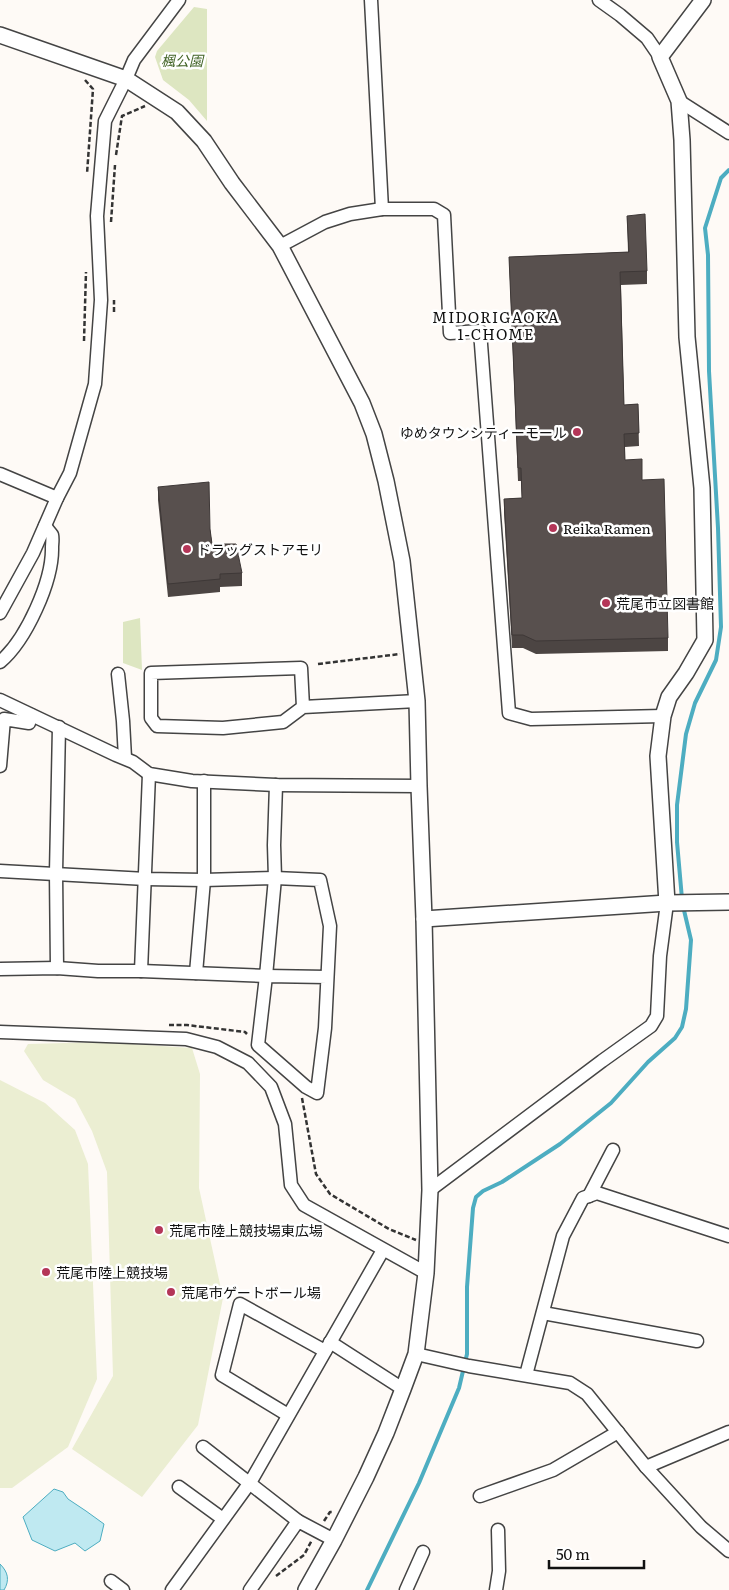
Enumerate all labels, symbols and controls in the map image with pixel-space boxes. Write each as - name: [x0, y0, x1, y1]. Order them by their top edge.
- park label: 楓公園: [161, 50, 205, 70]
- district label: MIDORIGAOKA 1-CHOME: [432, 305, 560, 345]
- place label: ゆめタウンシティーモール: [400, 422, 567, 442]
- marker: ゆめタウンシティーモール: [571, 426, 583, 438]
- place label: Reika Ramen: [563, 518, 651, 538]
- marker: Reika Ramen: [547, 522, 559, 534]
- place label: ドラッグストアモリ: [197, 539, 323, 559]
- marker: ドラッグストアモリ: [181, 543, 193, 555]
- place label: 荒尾市立図書館: [616, 593, 714, 613]
- marker: 荒尾市立図書館: [600, 597, 612, 609]
- place label: 荒尾市陸上競技場東広場: [169, 1220, 323, 1240]
- marker: 荒尾市陸上競技場東広場: [153, 1224, 165, 1236]
- place label: 荒尾市陸上競技場: [56, 1262, 168, 1282]
- marker: 荒尾市陸上競技場: [40, 1266, 52, 1278]
- place label: 荒尾市ゲートボール場: [181, 1282, 321, 1302]
- marker: 荒尾市ゲートボール場: [165, 1286, 177, 1298]
- scale bar: [549, 1538, 644, 1570]
- text: 50 m: [556, 1542, 590, 1565]

